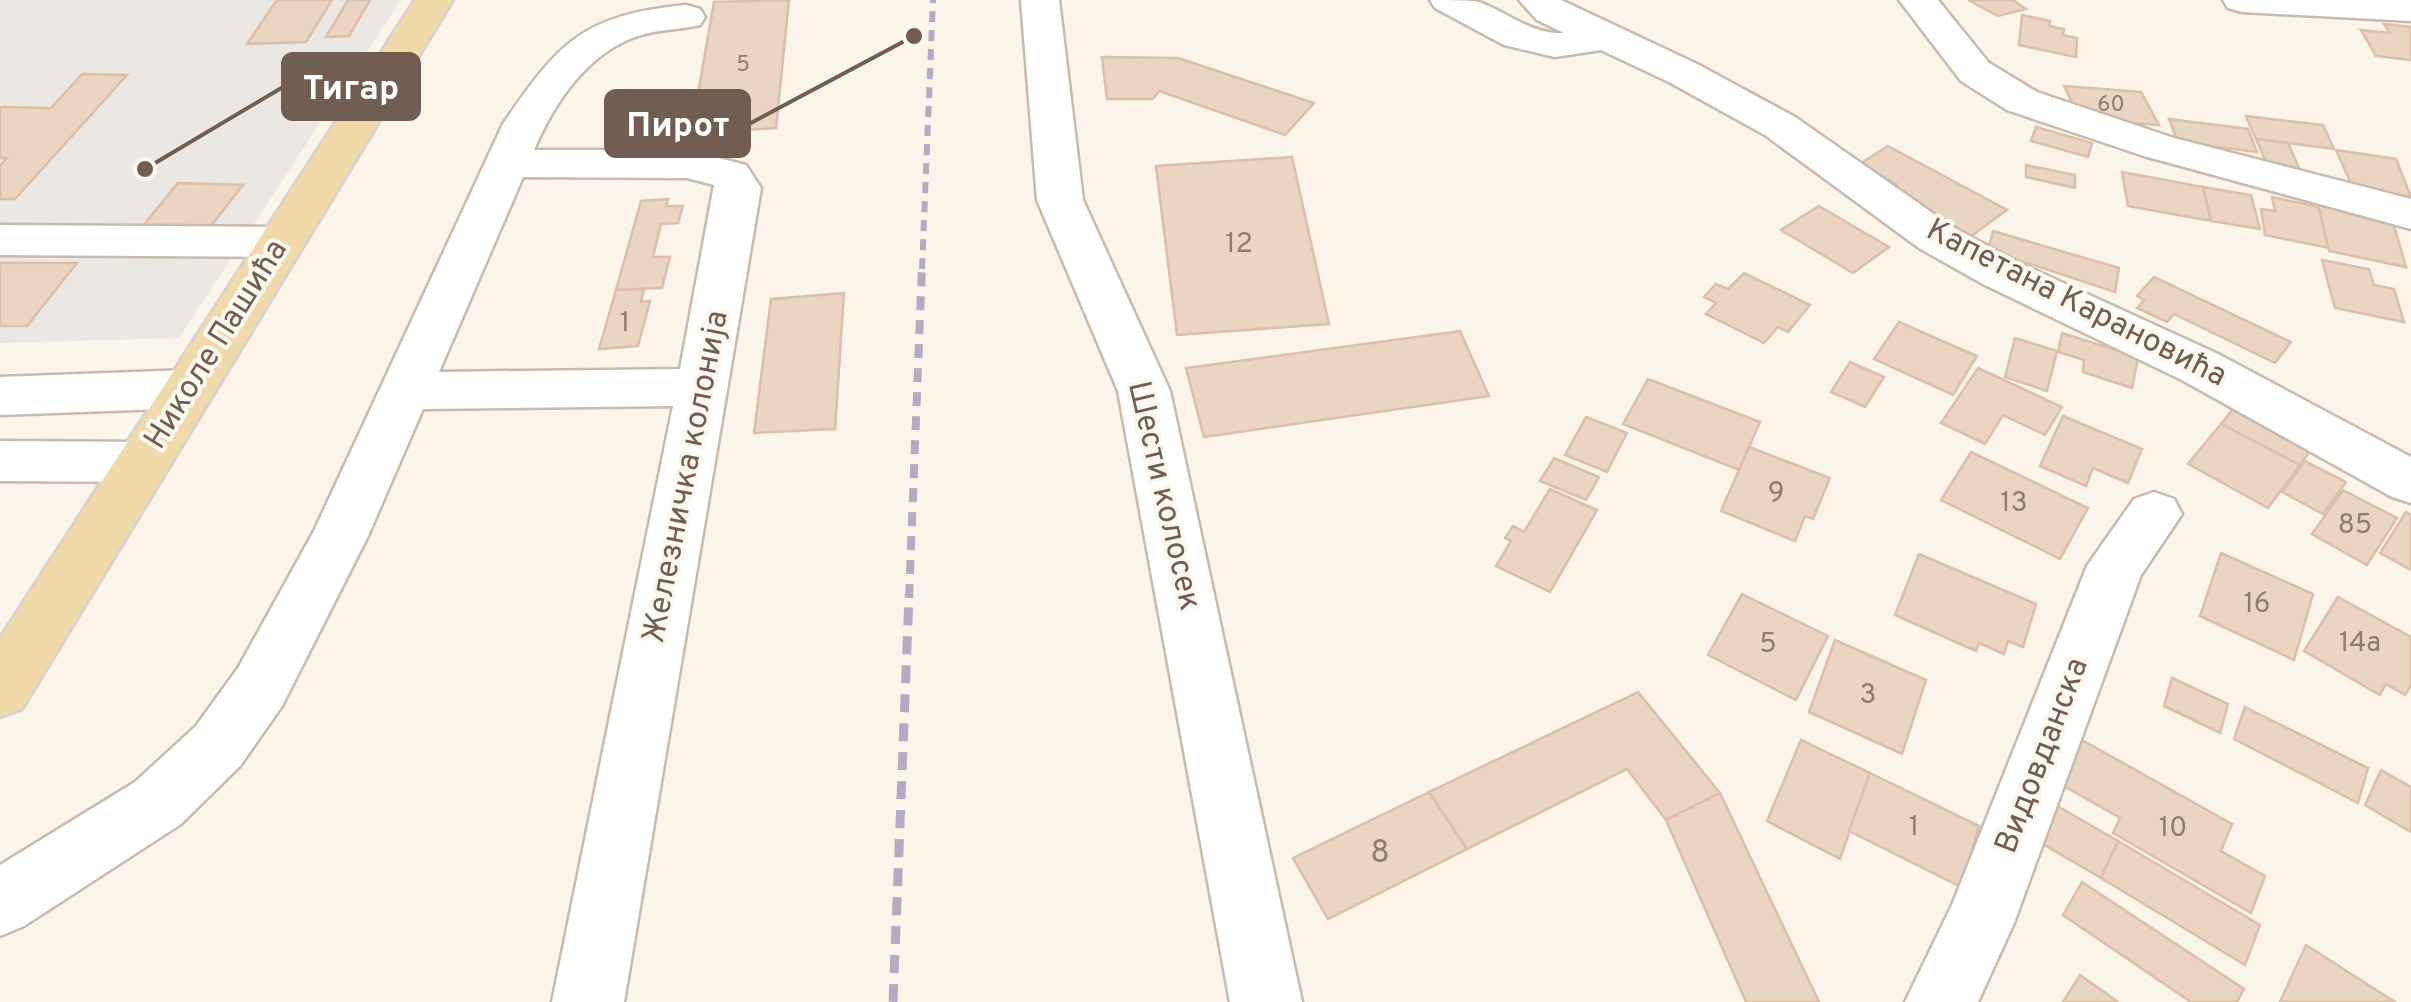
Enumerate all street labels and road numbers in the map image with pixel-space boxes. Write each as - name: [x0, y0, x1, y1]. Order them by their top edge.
- street label: Капетана Карановића: [1919, 211, 2233, 397]
- street label: Николе Пашића: [136, 233, 298, 457]
- street label: Железничка колонија: [635, 307, 739, 647]
- street label: Шести колосек: [1117, 377, 1209, 615]
- street label: Видовданска: [1987, 653, 2099, 859]

